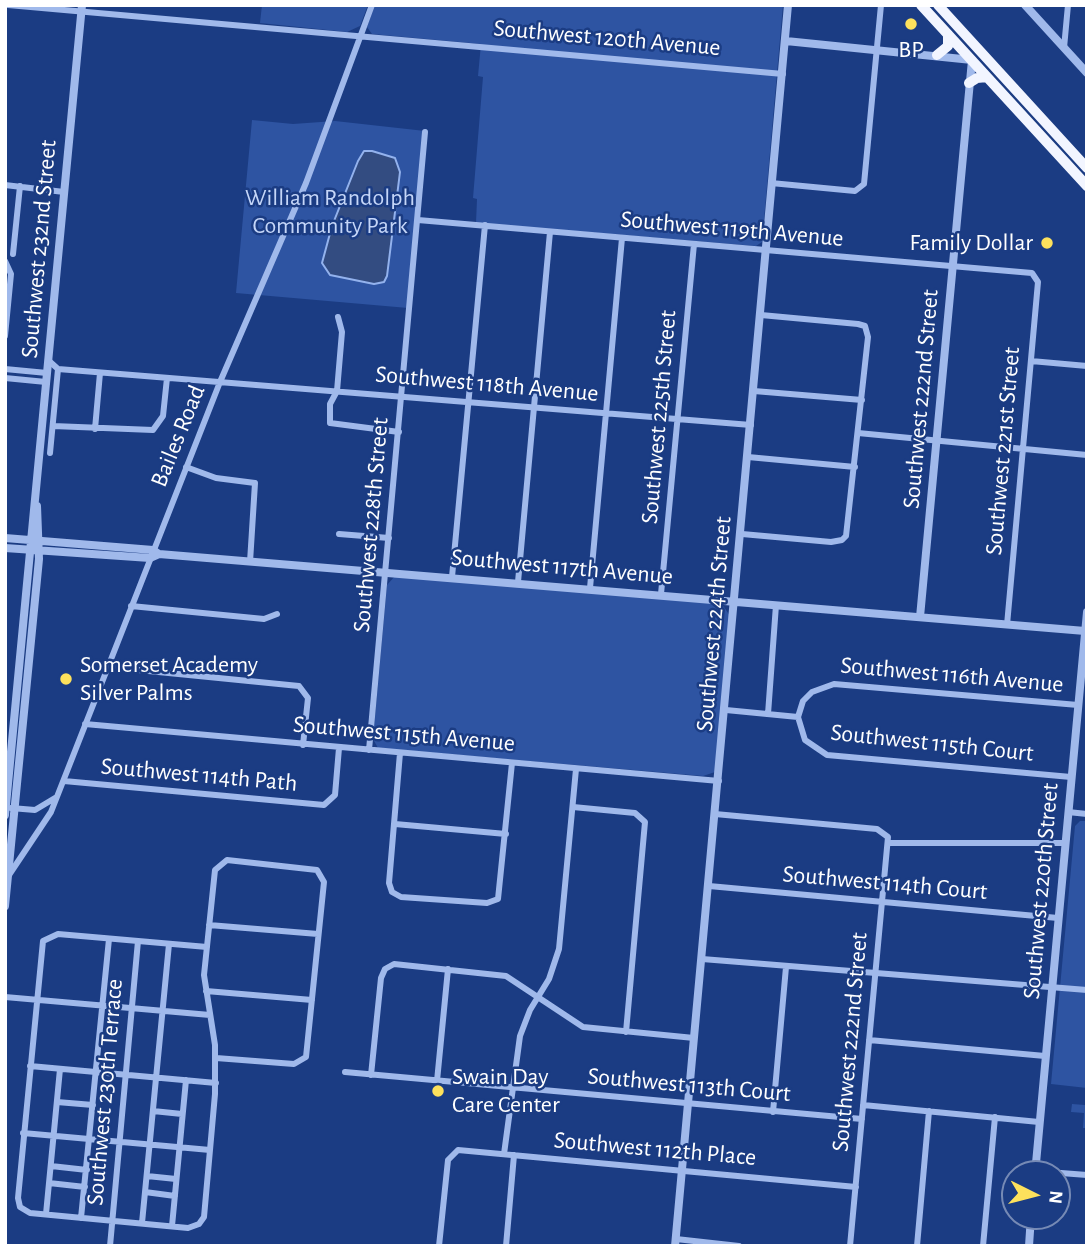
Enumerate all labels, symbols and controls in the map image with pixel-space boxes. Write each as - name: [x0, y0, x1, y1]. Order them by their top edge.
- street label: Southwest 120th Avenue: [492, 14, 722, 62]
- marker: BP: [903, 16, 919, 32]
- place label: BP: [898, 36, 924, 64]
- street label: Southwest 232nd Street: [15, 139, 63, 359]
- park label: William Randolph Community Park: [245, 184, 415, 240]
- street label: Southwest 119th Avenue: [619, 205, 845, 253]
- place label: Family Dollar: [910, 229, 1033, 257]
- marker: Family Dollar: [1039, 235, 1055, 251]
- street label: Southwest 222nd Street: [897, 288, 945, 510]
- street label: Southwest 225th Street: [635, 309, 683, 525]
- street label: Southwest 221st Street: [980, 346, 1026, 556]
- street label: Southwest 118th Avenue: [374, 360, 600, 408]
- street label: Bailes Road: [145, 381, 211, 491]
- street label: Southwest 228th Street: [347, 416, 395, 634]
- street label: Southwest 224th Street: [690, 515, 738, 733]
- street label: Southwest 117th Avenue: [450, 543, 674, 591]
- place label: Somerset Academy Silver Palms: [80, 651, 258, 707]
- street label: Southwest 116th Avenue: [839, 651, 1065, 699]
- marker: Somerset Academy Silver Palms: [58, 671, 74, 687]
- street label: Southwest 115th Avenue: [292, 710, 516, 758]
- street label: Southwest 115th Court: [829, 718, 1035, 768]
- street label: Southwest 114th Path: [100, 752, 298, 798]
- street label: Southwest 220th Street: [1017, 782, 1065, 1000]
- street label: Southwest 114th Court: [781, 860, 989, 906]
- street label: Southwest 222nd Street: [826, 931, 874, 1153]
- street label: Southwest 230th Terrace: [81, 977, 129, 1207]
- street label: Southwest 113th Court: [586, 1062, 792, 1108]
- place label: Swain Day Care Center: [452, 1063, 560, 1119]
- marker: Swain Day Care Center: [430, 1083, 446, 1099]
- street label: Southwest 112th Place: [553, 1126, 757, 1172]
- north arrow: [1001, 1160, 1071, 1230]
- text: N: [1045, 1189, 1066, 1205]

